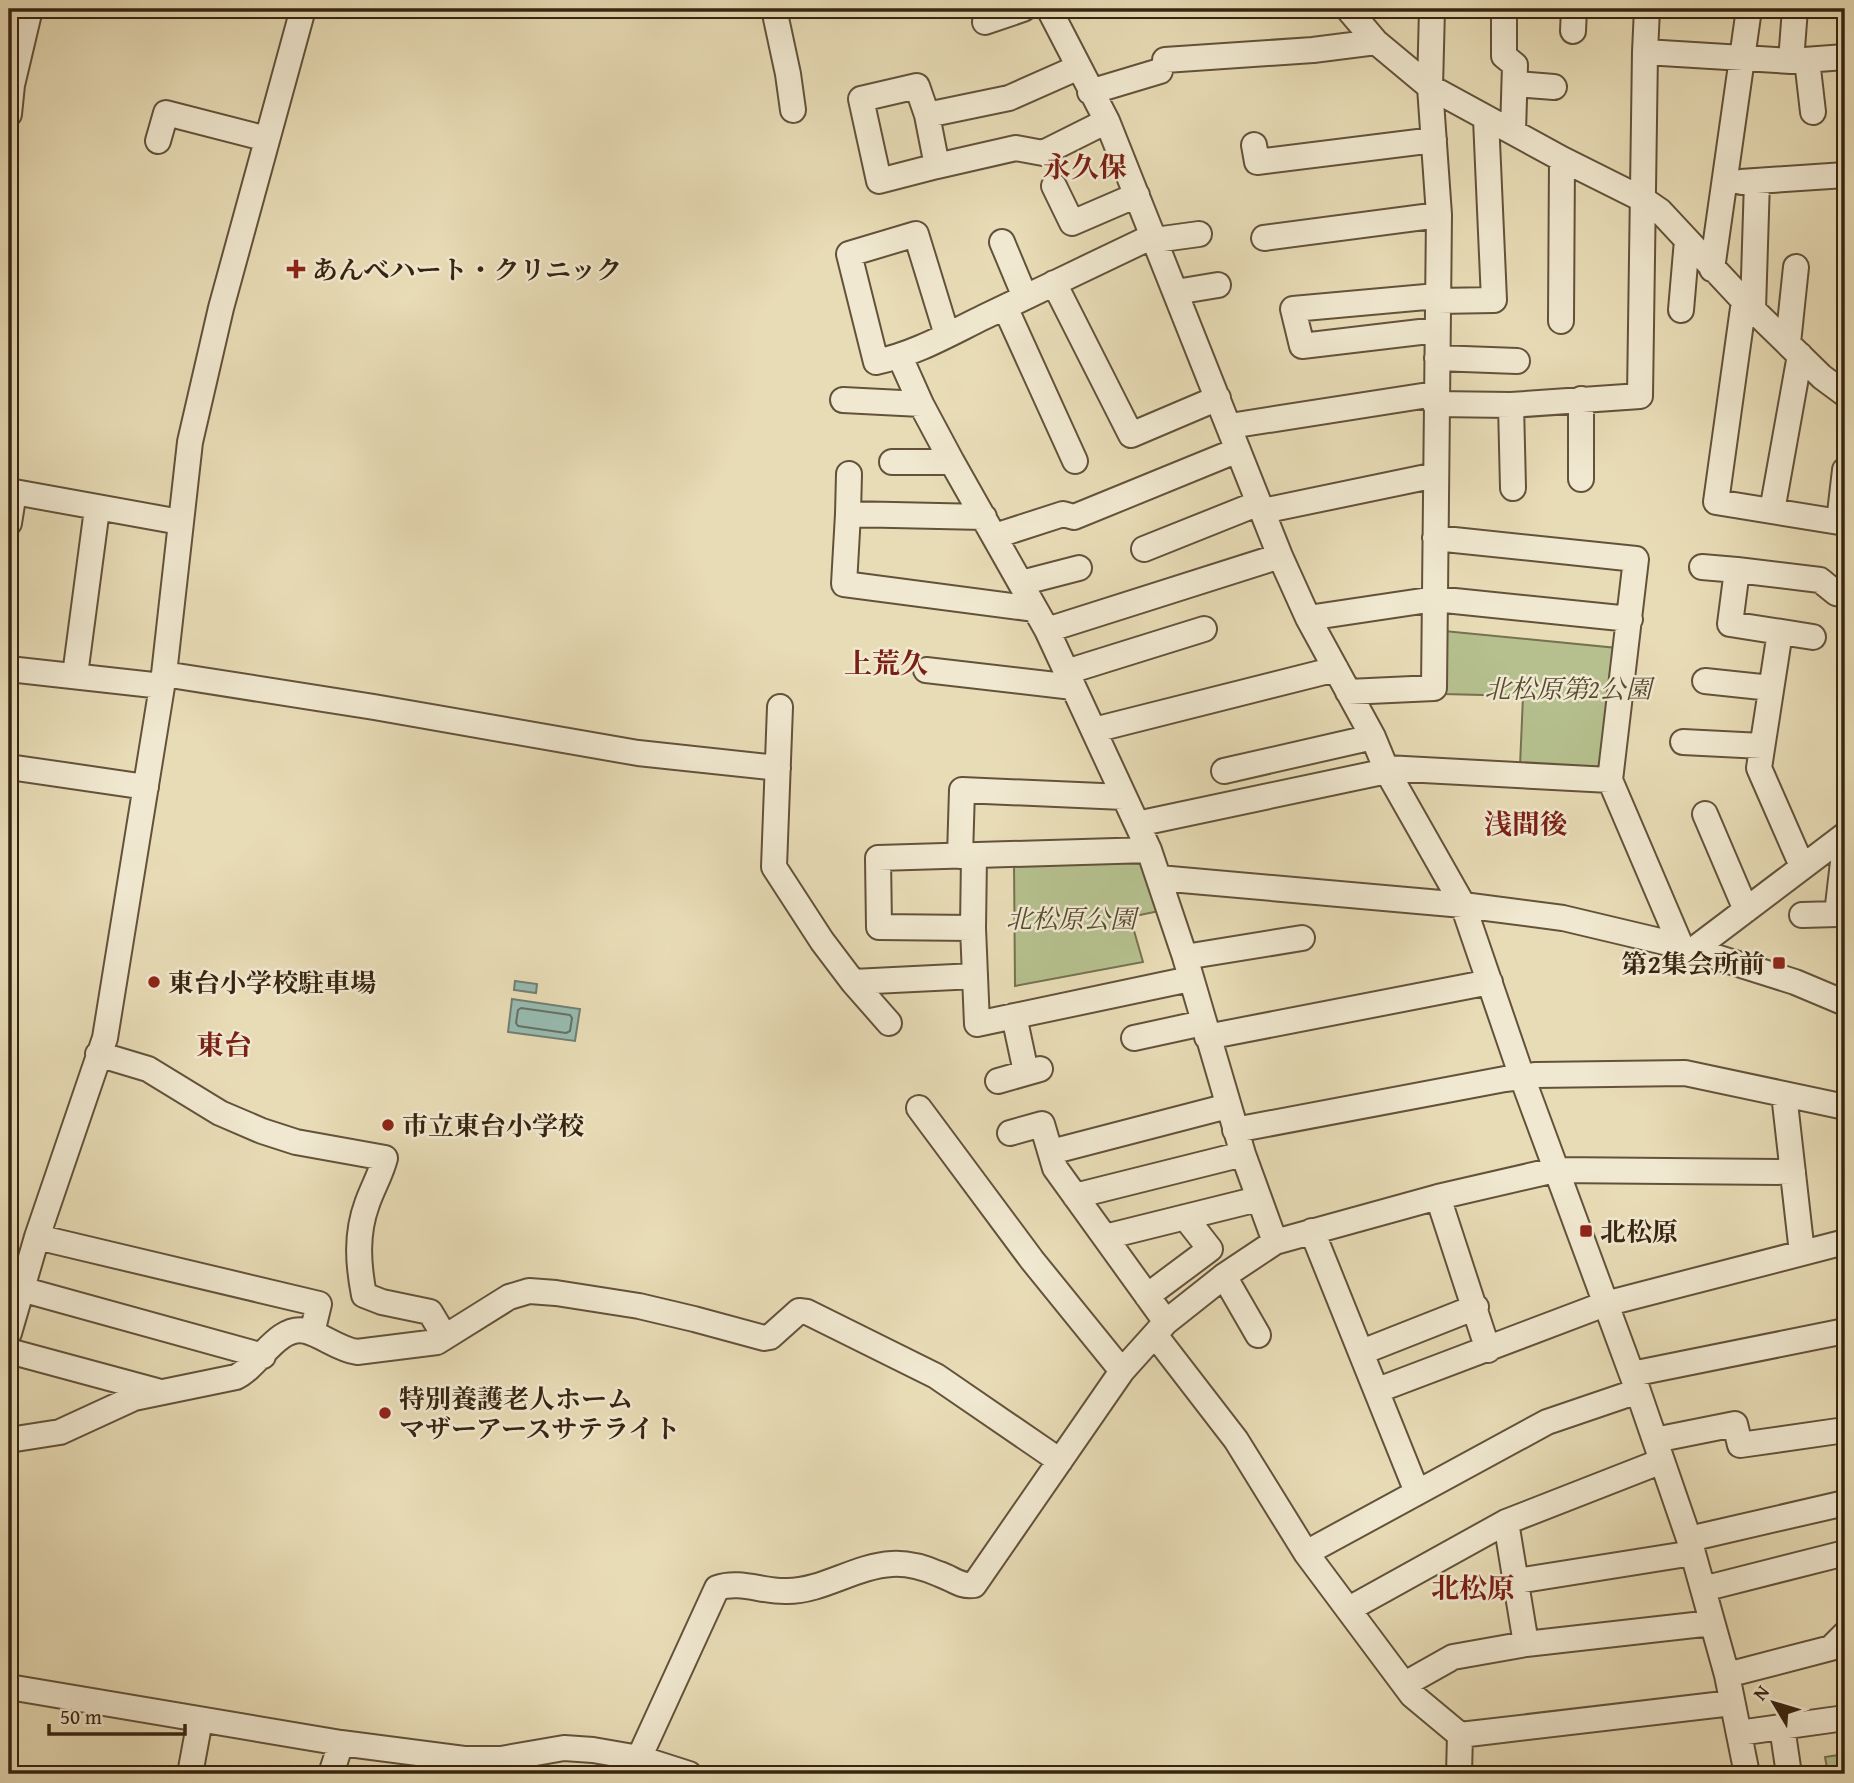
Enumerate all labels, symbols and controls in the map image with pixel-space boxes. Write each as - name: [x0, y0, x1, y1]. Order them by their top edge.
- district label: 永久保: [1043, 146, 1127, 187]
- place label: あんべハート・クリニック: [312, 250, 622, 289]
- marker: あんべハート・クリニック: [286, 259, 306, 279]
- district label: 上荒久: [844, 642, 928, 683]
- park label: 北松原第2公園: [1485, 669, 1655, 708]
- district label: 浅間後: [1484, 803, 1568, 844]
- park label: 北松原公園: [1006, 899, 1140, 938]
- place label: 第2集会所前: [1622, 944, 1765, 983]
- marker: 第2集会所前: [1771, 955, 1787, 971]
- place label: 東台小学校駐車場: [168, 963, 376, 1002]
- marker: 東台小学校駐車場: [146, 974, 162, 990]
- district label: 東台: [196, 1024, 252, 1065]
- place label: 市立東台小学校: [402, 1106, 584, 1145]
- marker: 市立東台小学校: [380, 1117, 396, 1133]
- place label: 北松原: [1600, 1212, 1678, 1251]
- marker: 北松原: [1578, 1223, 1594, 1239]
- place label: 特別養護老人ホーム マザーアースサテライト: [399, 1379, 680, 1448]
- marker: 特別養護老人ホーム マザーアースサテライト: [377, 1405, 393, 1421]
- district label: 北松原: [1431, 1567, 1515, 1608]
- north arrow: [1738, 1668, 1808, 1738]
- text: N: [1746, 1679, 1776, 1706]
- scale bar: [49, 1692, 186, 1736]
- text: 50 m: [60, 1701, 102, 1732]

